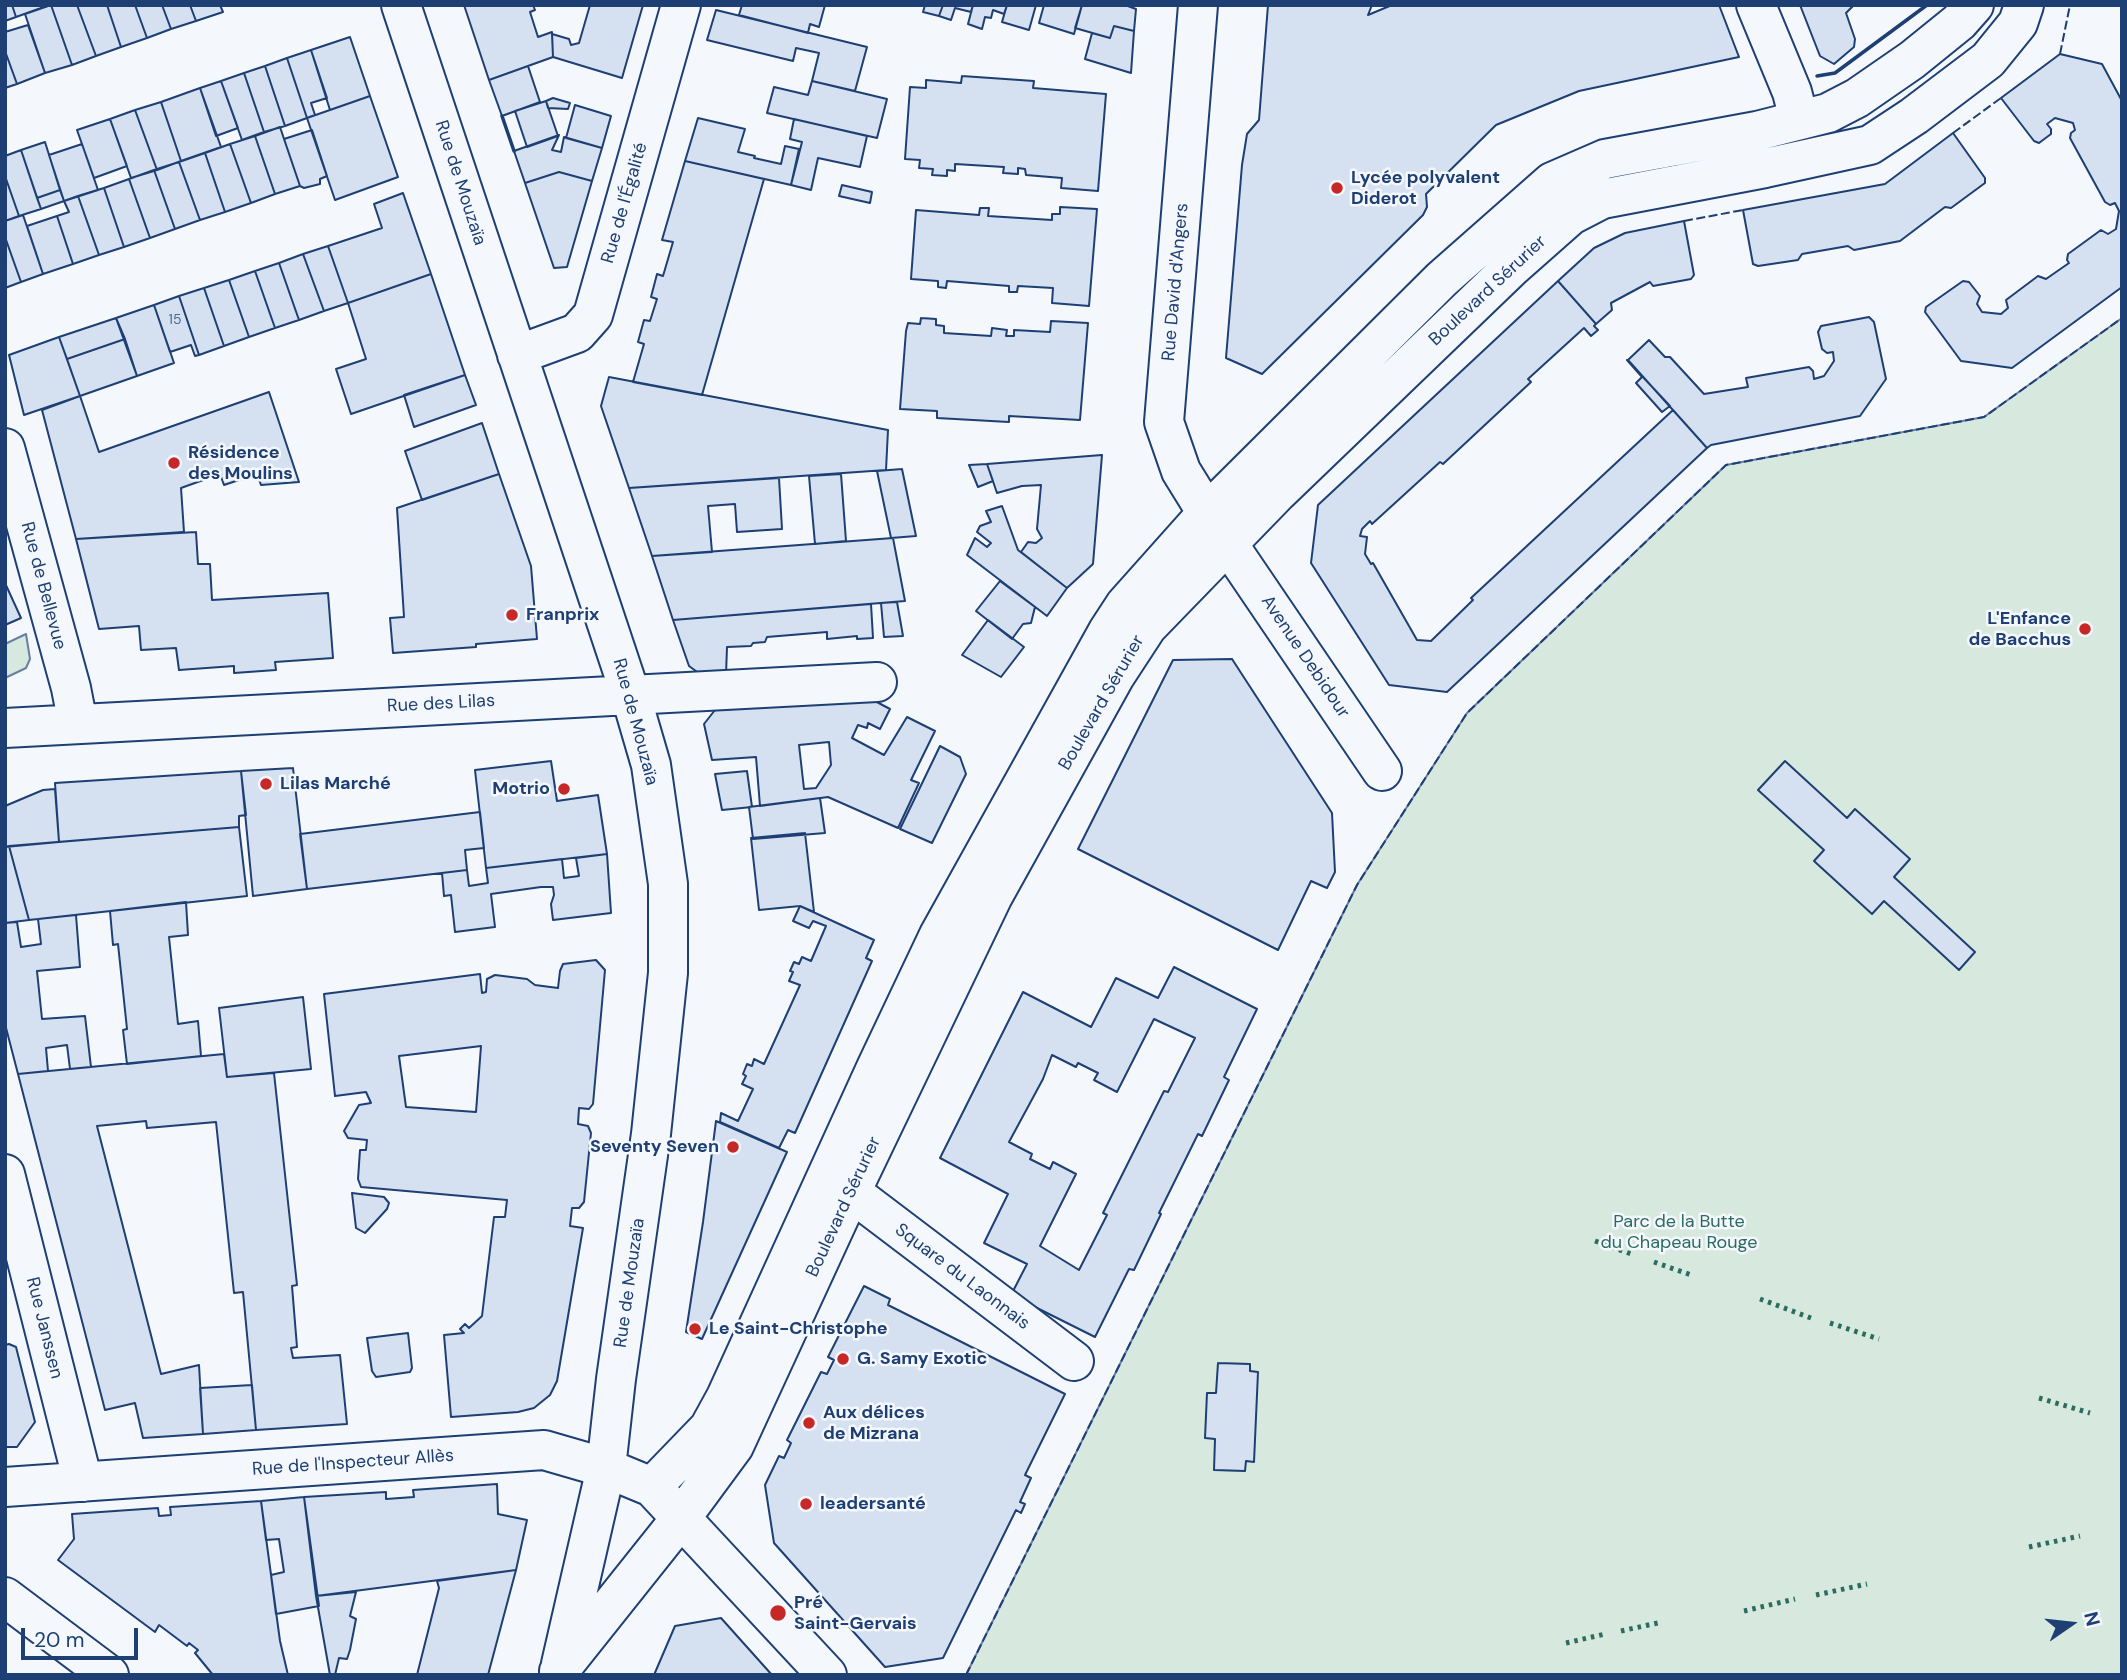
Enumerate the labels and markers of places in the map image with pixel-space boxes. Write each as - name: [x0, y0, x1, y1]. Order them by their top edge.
- place label: Lycée polyvalent Diderot: [1351, 167, 1500, 210]
- marker: Lycée polyvalent Diderot: [1329, 180, 1345, 196]
- place label: Résidence des Moulins: [188, 442, 293, 484]
- marker: Résidence des Moulins: [166, 455, 182, 471]
- place label: Franprix: [526, 604, 599, 626]
- marker: Franprix: [504, 607, 520, 623]
- place label: L'Enfance de Bacchus: [1968, 608, 2071, 650]
- marker: L'Enfance de Bacchus: [2077, 621, 2093, 637]
- place label: Lilas Marché: [280, 773, 391, 795]
- marker: Lilas Marché: [258, 776, 274, 792]
- place label: Motrio: [492, 778, 550, 800]
- marker: Motrio: [556, 781, 572, 797]
- place label: Seventy Seven: [590, 1136, 719, 1158]
- marker: Seventy Seven: [725, 1139, 741, 1155]
- place label: Le Saint-Christophe: [709, 1318, 888, 1340]
- marker: Le Saint-Christophe: [687, 1321, 703, 1337]
- place label: G. Samy Exotic: [857, 1348, 987, 1370]
- marker: G. Samy Exotic: [835, 1351, 851, 1367]
- place label: Aux délices de Mizrana: [823, 1402, 925, 1444]
- marker: Aux délices de Mizrana: [801, 1415, 817, 1431]
- place label: leadersanté: [820, 1493, 926, 1515]
- marker: leadersanté: [798, 1496, 814, 1512]
- place label: Pré Saint-Gervais: [794, 1592, 917, 1634]
- marker: Pré Saint-Gervais: [768, 1603, 788, 1623]

